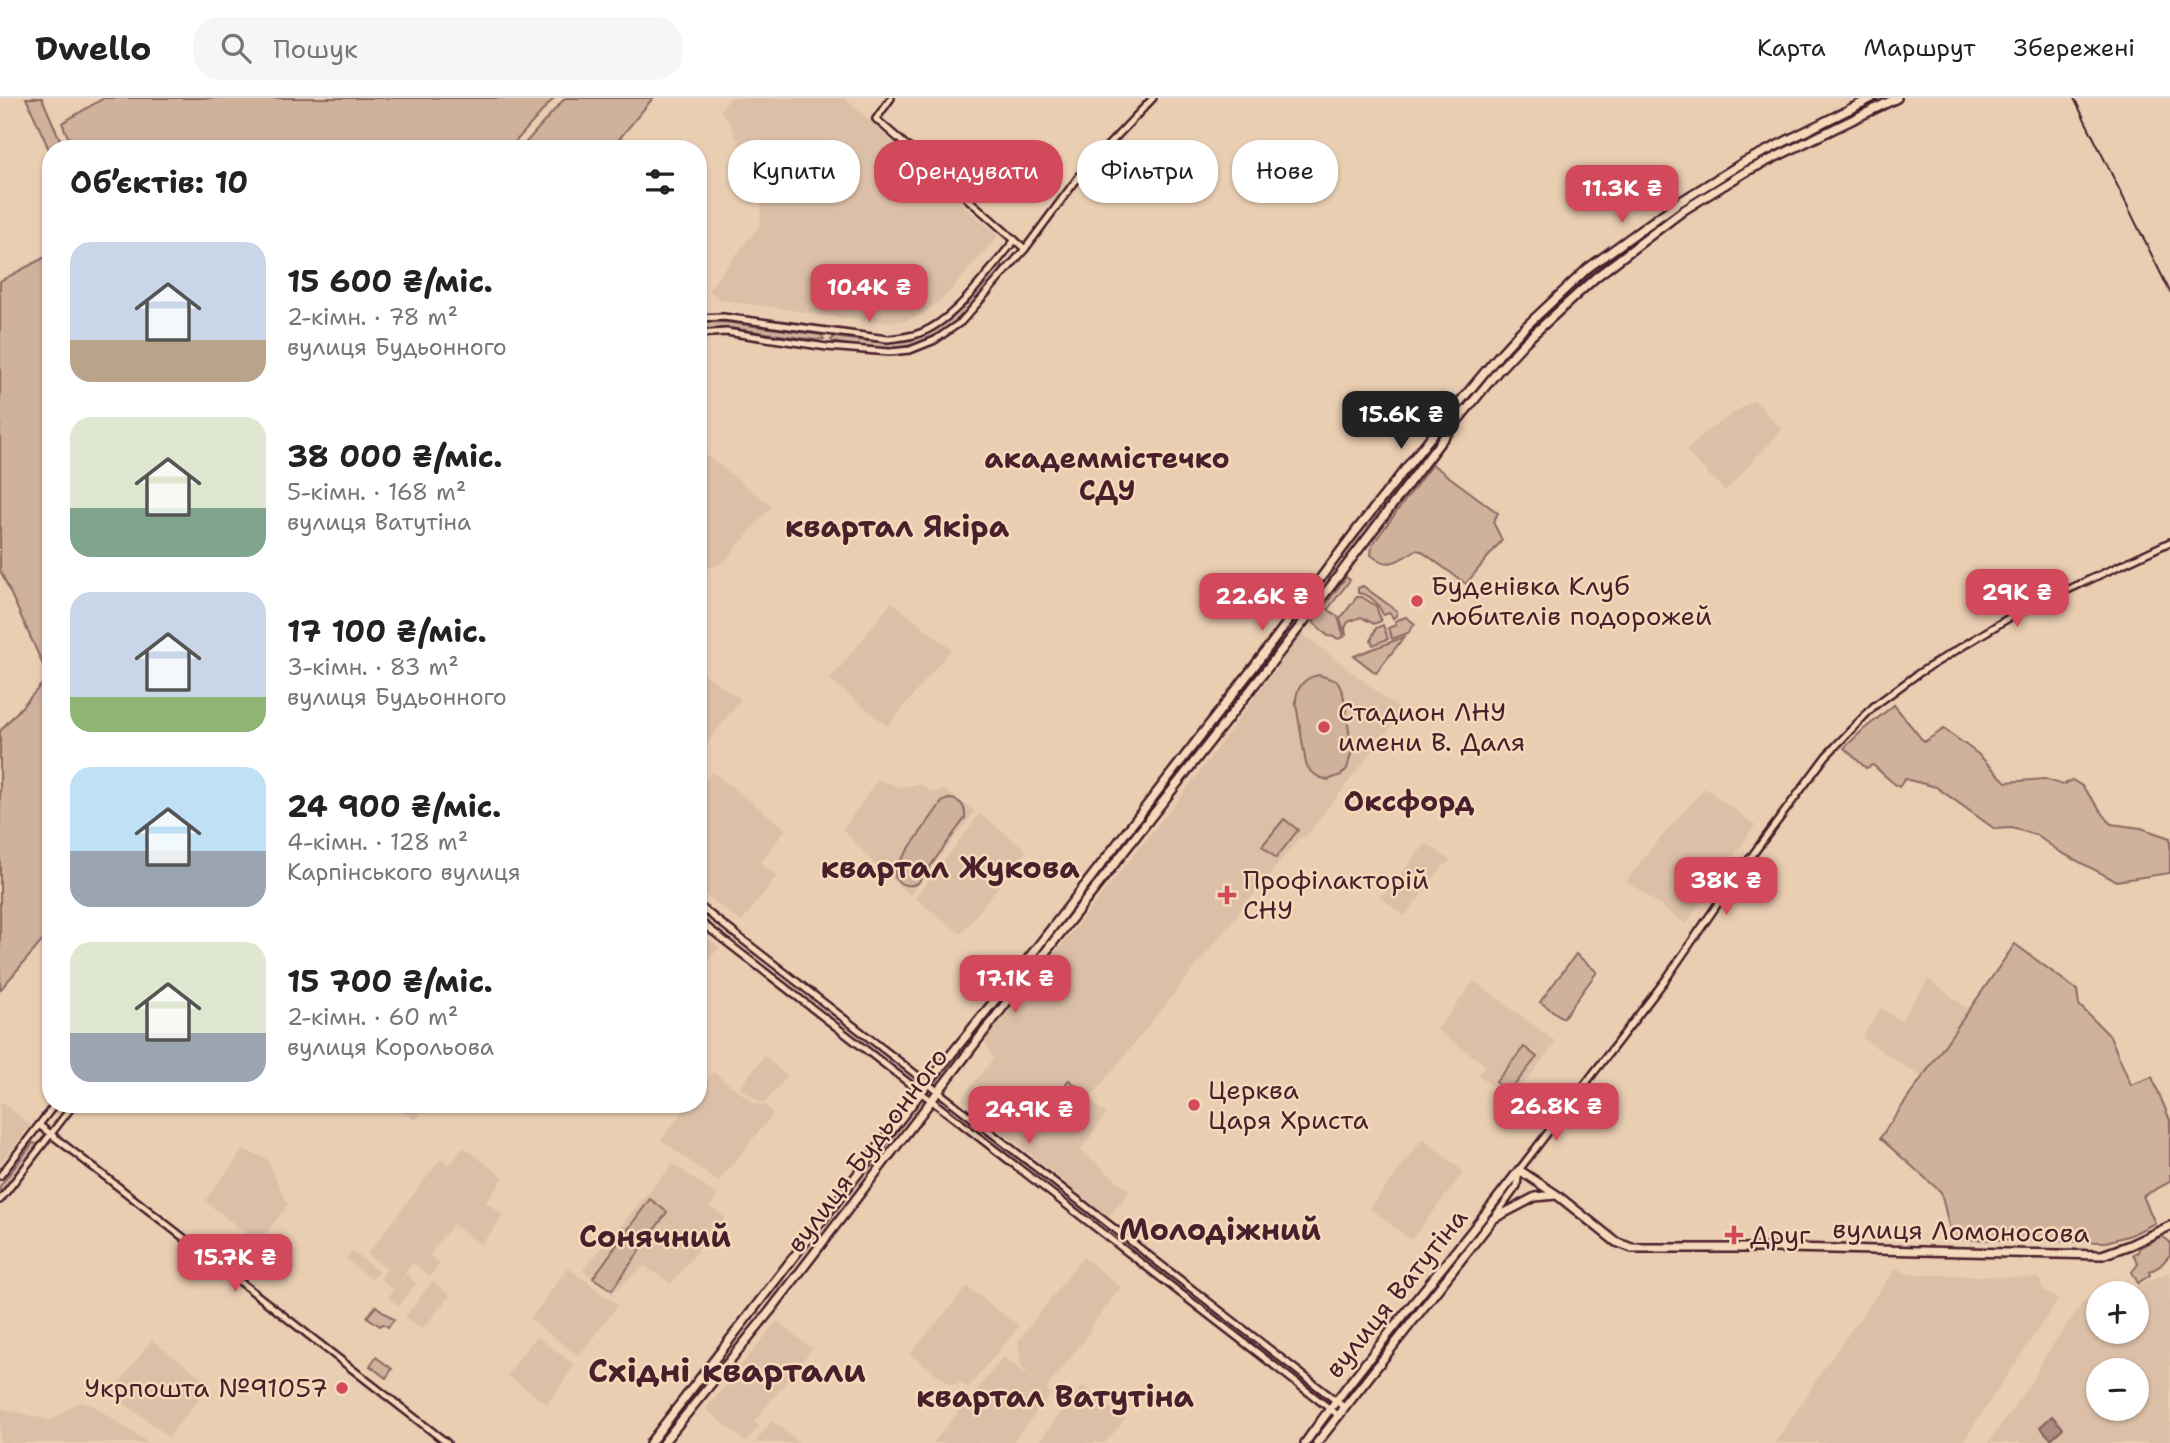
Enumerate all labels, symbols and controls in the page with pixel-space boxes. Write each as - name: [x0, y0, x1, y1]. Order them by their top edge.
- search box: [193, 17, 683, 80]
- text: Dwello: [35, 26, 151, 71]
- icon: search: [217, 29, 255, 67]
- text: Пошук: [273, 31, 358, 66]
- text: Карта: [1757, 32, 1826, 64]
- text: Маршрут: [1864, 32, 1976, 64]
- text: Збережені: [2014, 32, 2135, 64]
- chip: Купити: [728, 140, 860, 203]
- chip: Орендувати: [874, 140, 1063, 203]
- chip: Фільтри: [1077, 140, 1218, 203]
- chip: Нове: [1232, 140, 1338, 203]
- text: Об’єктів: 10: [70, 162, 248, 203]
- icon: filters: [641, 163, 679, 201]
- pin: 11.3K ₴: [1557, 166, 1687, 225]
- text: 11.3K ₴: [1582, 173, 1662, 203]
- text: 15 600 ₴/міс.: [287, 261, 493, 302]
- pin: 10.4K ₴: [804, 264, 934, 324]
- icon: home: [126, 270, 210, 354]
- text: 10.4K ₴: [826, 272, 912, 302]
- text: 2-кімн. · 78 m²: [287, 302, 458, 332]
- text: вулиця Будьонного: [287, 332, 507, 362]
- pin: 15.6K ₴: [1336, 392, 1466, 451]
- text: 15.6K ₴: [1358, 399, 1444, 429]
- text: 38 000 ₴/міс.: [287, 436, 503, 477]
- district label: академмістечко СДУ: [984, 439, 1230, 509]
- icon: home: [126, 445, 210, 529]
- text: 5-кімн. · 168 m²: [287, 477, 466, 507]
- district label: квартал Якіра: [785, 506, 1010, 547]
- text: вулиця Ватутіна: [287, 507, 471, 537]
- place label: Буденівка Клуб любителів подорожей: [1431, 568, 1712, 633]
- pin: 29K ₴: [1968, 570, 2066, 629]
- pin: 22.6K ₴: [1197, 574, 1327, 633]
- text: 29K ₴: [1982, 577, 2052, 607]
- text: 22.6K ₴: [1215, 581, 1309, 611]
- marker: Буденівка Клуб любителів подорожей: [1409, 593, 1425, 609]
- text: 17 100 ₴/міс.: [287, 611, 487, 652]
- icon: home: [126, 620, 210, 704]
- text: 3-кімн. · 83 m²: [287, 652, 459, 682]
- text: вулиця Будьонного: [287, 682, 507, 712]
- place label: Стадион ЛНУ имени В. Даля: [1338, 694, 1525, 759]
- marker: Стадион ЛНУ имени В. Даля: [1316, 719, 1332, 735]
- district label: Оксфорд: [1344, 782, 1475, 820]
- text: 24 900 ₴/міс.: [287, 786, 501, 827]
- icon: home: [126, 795, 210, 879]
- text: 4-кімн. · 128 m²: [287, 827, 468, 857]
- district label: квартал Жукова: [820, 847, 1080, 888]
- text: Карпінського вулиця: [287, 857, 521, 887]
- pin: 38K ₴: [1677, 858, 1775, 917]
- place label: Профілакторій СНУ: [1243, 862, 1429, 927]
- text: 38K ₴: [1690, 865, 1762, 895]
- marker: Профілакторій СНУ: [1217, 885, 1237, 905]
- pin: 17.1K ₴: [950, 956, 1080, 1015]
- text: 15 700 ₴/міс.: [287, 961, 493, 1002]
- text: 17.1K ₴: [976, 963, 1054, 993]
- icon: home: [126, 970, 210, 1054]
- text: 2-кімн. · 60 m²: [287, 1002, 458, 1032]
- text: вулиця Корольова: [287, 1032, 494, 1062]
- street label: вулиця Будьонного: [778, 1040, 955, 1259]
- place label: Церква Царя Христа: [1208, 1072, 1369, 1137]
- pin: 26.8K ₴: [1491, 1084, 1621, 1143]
- pin: 24.9K ₴: [964, 1086, 1094, 1146]
- text: 26.8K ₴: [1510, 1091, 1602, 1121]
- text: 24.9K ₴: [984, 1094, 1074, 1124]
- marker: Церква Царя Христа: [1186, 1097, 1202, 1113]
- street label: вулиця Ватутіна: [1316, 1201, 1475, 1385]
- district label: Молодіжний: [1119, 1209, 1321, 1250]
- street label: вулиця Ломоносова: [1832, 1211, 2090, 1250]
- district label: Сонячний: [579, 1216, 731, 1257]
- place label: Друг: [1750, 1217, 1811, 1252]
- marker: Друг: [1724, 1225, 1744, 1245]
- pin: 15.7K ₴: [170, 1234, 300, 1294]
- text: 15.7K ₴: [193, 1242, 277, 1272]
- map controls: [2086, 1281, 2149, 1421]
- button: +: [2086, 1281, 2149, 1344]
- district label: Східні квартали: [588, 1348, 866, 1393]
- button: −: [2086, 1358, 2149, 1421]
- place label: Укрпошта №91057: [84, 1370, 328, 1405]
- district label: квартал Ватутіна: [916, 1376, 1195, 1417]
- marker: Укрпошта №91057: [334, 1380, 350, 1396]

